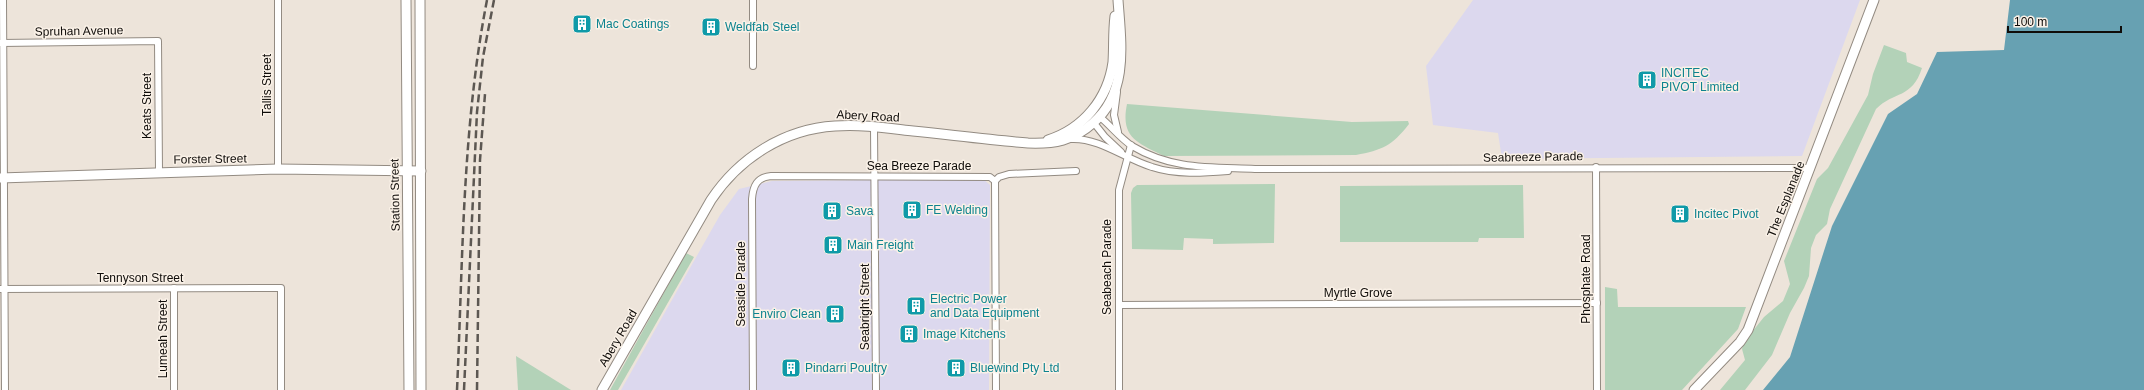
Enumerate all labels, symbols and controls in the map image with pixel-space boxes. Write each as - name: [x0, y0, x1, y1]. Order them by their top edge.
- scale bar: [2008, 8, 2121, 34]
- building icon: Mac Coatings: [571, 13, 593, 35]
- text: 100 m: [2014, 15, 2047, 29]
- building icon: Weldfab Steel: [700, 16, 722, 38]
- place label: Mac Coatings: [596, 17, 669, 31]
- place label: Weldfab Steel: [725, 20, 800, 34]
- street label: Spruhan Avenue: [35, 23, 124, 39]
- street label: Tallis Street: [260, 53, 274, 116]
- place label: INCITEC PIVOT Limited: [1661, 66, 1739, 94]
- building icon: INCITEC PIVOT Limited: [1636, 69, 1658, 91]
- street label: Keats Street: [140, 72, 154, 139]
- street label: Abery Road: [836, 107, 900, 125]
- street label: Seabreeze Parade: [1483, 149, 1583, 165]
- street label: Forster Street: [173, 151, 247, 167]
- street label: Station Street: [387, 158, 403, 231]
- street label: Sea Breeze Parade: [867, 159, 972, 173]
- street label: The Esplanade: [1764, 159, 1808, 239]
- building icon: FE Welding: [901, 199, 923, 221]
- building icon: Sava: [821, 200, 843, 222]
- place label: FE Welding: [926, 203, 988, 217]
- building icon: Incitec Pivot: [1669, 203, 1691, 225]
- place label: Sava: [846, 204, 874, 218]
- place label: Incitec Pivot: [1694, 207, 1759, 221]
- street label: Seabeach Parade: [1100, 219, 1114, 315]
- building icon: Main Freight: [822, 234, 844, 256]
- street label: Phosphate Road: [1579, 234, 1593, 324]
- place label: Main Freight: [847, 238, 914, 252]
- street label: Seaside Parade: [734, 241, 748, 327]
- street label: Seabright Street: [858, 263, 872, 350]
- street label: Tennyson Street: [97, 271, 184, 285]
- street label: Myrtle Grove: [1324, 286, 1393, 300]
- place label: Electric Power and Data Equipment: [930, 292, 1040, 320]
- building icon: Electric Power and Data Equipment: [905, 295, 927, 317]
- street label: Lumeah Street: [156, 299, 170, 378]
- building icon: Enviro Clean: [824, 303, 846, 325]
- street label: Abery Road: [596, 307, 640, 369]
- place label: Enviro Clean: [752, 307, 821, 321]
- building icon: Image Kitchens: [898, 323, 920, 345]
- place label: Image Kitchens: [923, 327, 1006, 341]
- building icon: Pindarri Poultry: [780, 357, 802, 379]
- building icon: Bluewind Pty Ltd: [945, 357, 967, 379]
- place label: Pindarri Poultry: [805, 361, 887, 375]
- place label: Bluewind Pty Ltd: [970, 361, 1059, 375]

